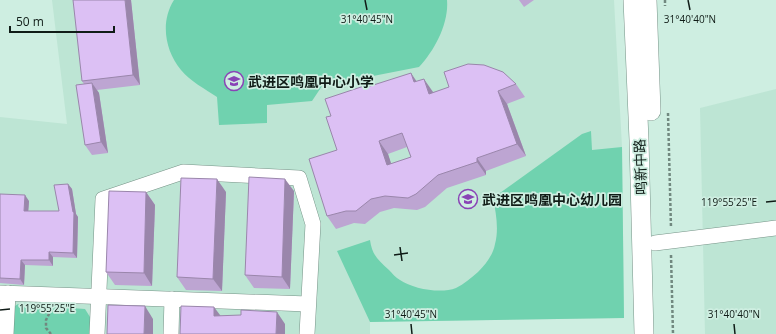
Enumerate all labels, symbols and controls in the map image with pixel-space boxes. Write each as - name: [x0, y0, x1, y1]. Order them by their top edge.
- scale bar: [10, 8, 114, 34]
- text: 31°40'45"N: [341, 12, 393, 26]
- text: 31°40'40"N: [664, 12, 716, 26]
- text: 50 m: [16, 13, 44, 30]
- school or university icon: 武进区鸣凰中心小学: [223, 70, 245, 92]
- place label: 武进区鸣凰中心小学: [248, 72, 374, 91]
- street label: 鸣新中路: [630, 139, 650, 195]
- school or university icon: 武进区鸣凰中心幼儿园: [457, 188, 479, 210]
- place label: 武进区鸣凰中心幼儿园: [482, 190, 622, 209]
- text: 119°55'25"E: [701, 195, 757, 209]
- text: 119°55'25"E: [19, 301, 75, 315]
- text: 31°40'45"N: [385, 307, 437, 321]
- text: 31°40'40"N: [708, 307, 760, 321]

